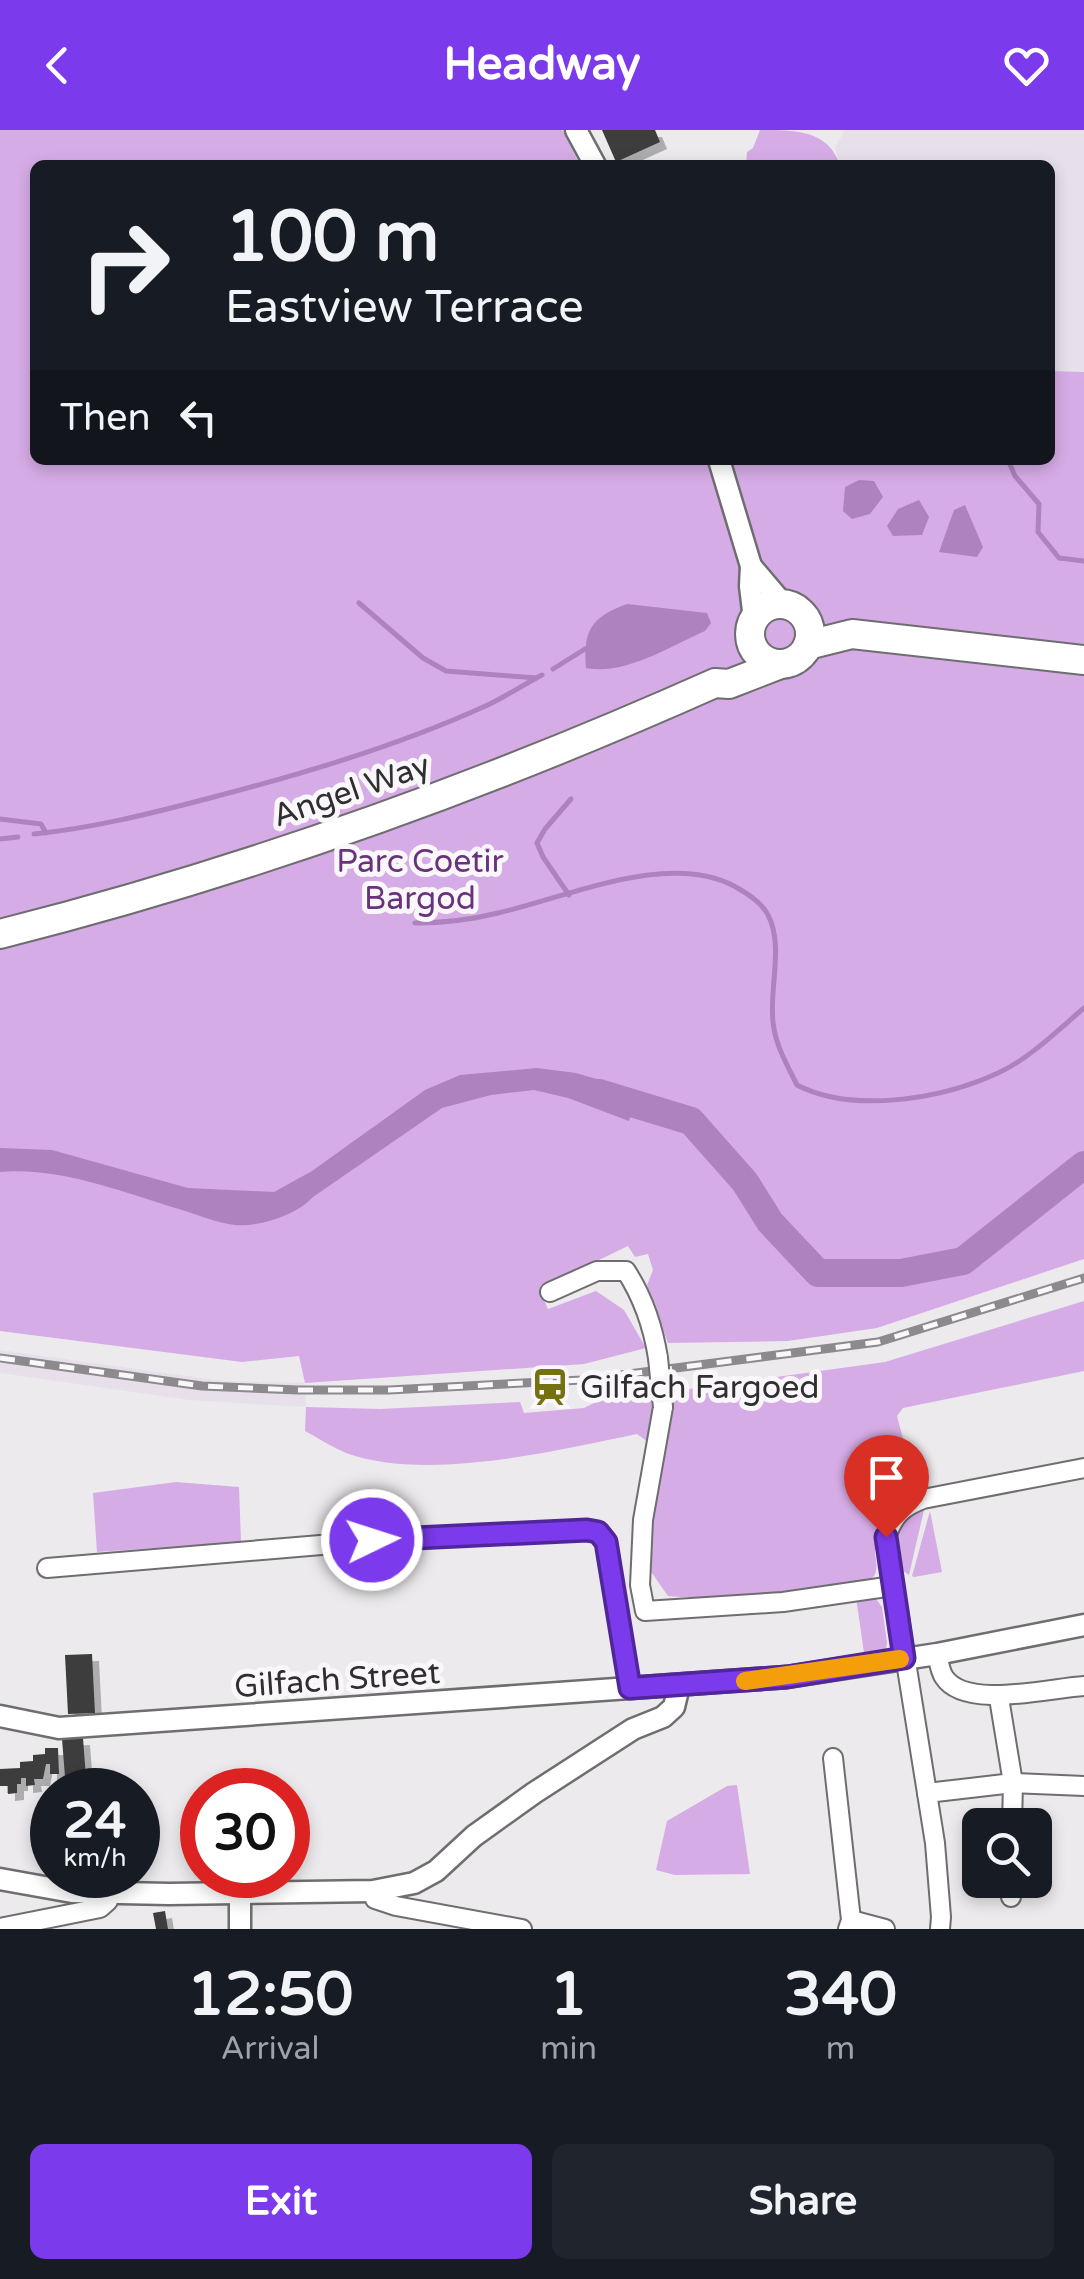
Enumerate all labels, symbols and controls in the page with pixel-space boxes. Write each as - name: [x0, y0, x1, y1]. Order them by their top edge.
- icon: back: [30, 38, 85, 93]
- text: Headway: [444, 38, 640, 92]
- icon: heart: [999, 38, 1054, 93]
- text: 100 m: [225, 196, 439, 280]
- icon: right: [60, 200, 190, 330]
- text: Eastview Terrace: [225, 281, 584, 335]
- icon: left: [171, 390, 226, 445]
- text: Then: [60, 395, 151, 441]
- street label: Angel Way: [268, 746, 435, 836]
- park label: Parc Coetir Bargod: [336, 843, 505, 918]
- station icon: Gilfach Fargoed: [529, 1366, 571, 1408]
- place label: Gilfach Fargoed: [580, 1369, 819, 1407]
- pin: [844, 1435, 929, 1538]
- icon: arrive: [859, 1450, 914, 1505]
- position arrow: [320, 1488, 424, 1592]
- street label: Gilfach Street: [233, 1654, 441, 1706]
- speed limit sign: 30: [180, 1768, 310, 1898]
- text: 24: [64, 1791, 126, 1851]
- map controls: [962, 1808, 1052, 1898]
- button: search: [962, 1808, 1052, 1898]
- text: km/h: [64, 1843, 126, 1873]
- text: 12:50: [187, 1959, 353, 2031]
- text: 1: [550, 1959, 587, 2031]
- text: 340: [784, 1959, 897, 2031]
- text: Arrival: [221, 2030, 320, 2068]
- text: min: [540, 2030, 597, 2068]
- text: m: [826, 2030, 855, 2068]
- button: Exit: [30, 2144, 532, 2259]
- button: Share: [552, 2144, 1054, 2259]

